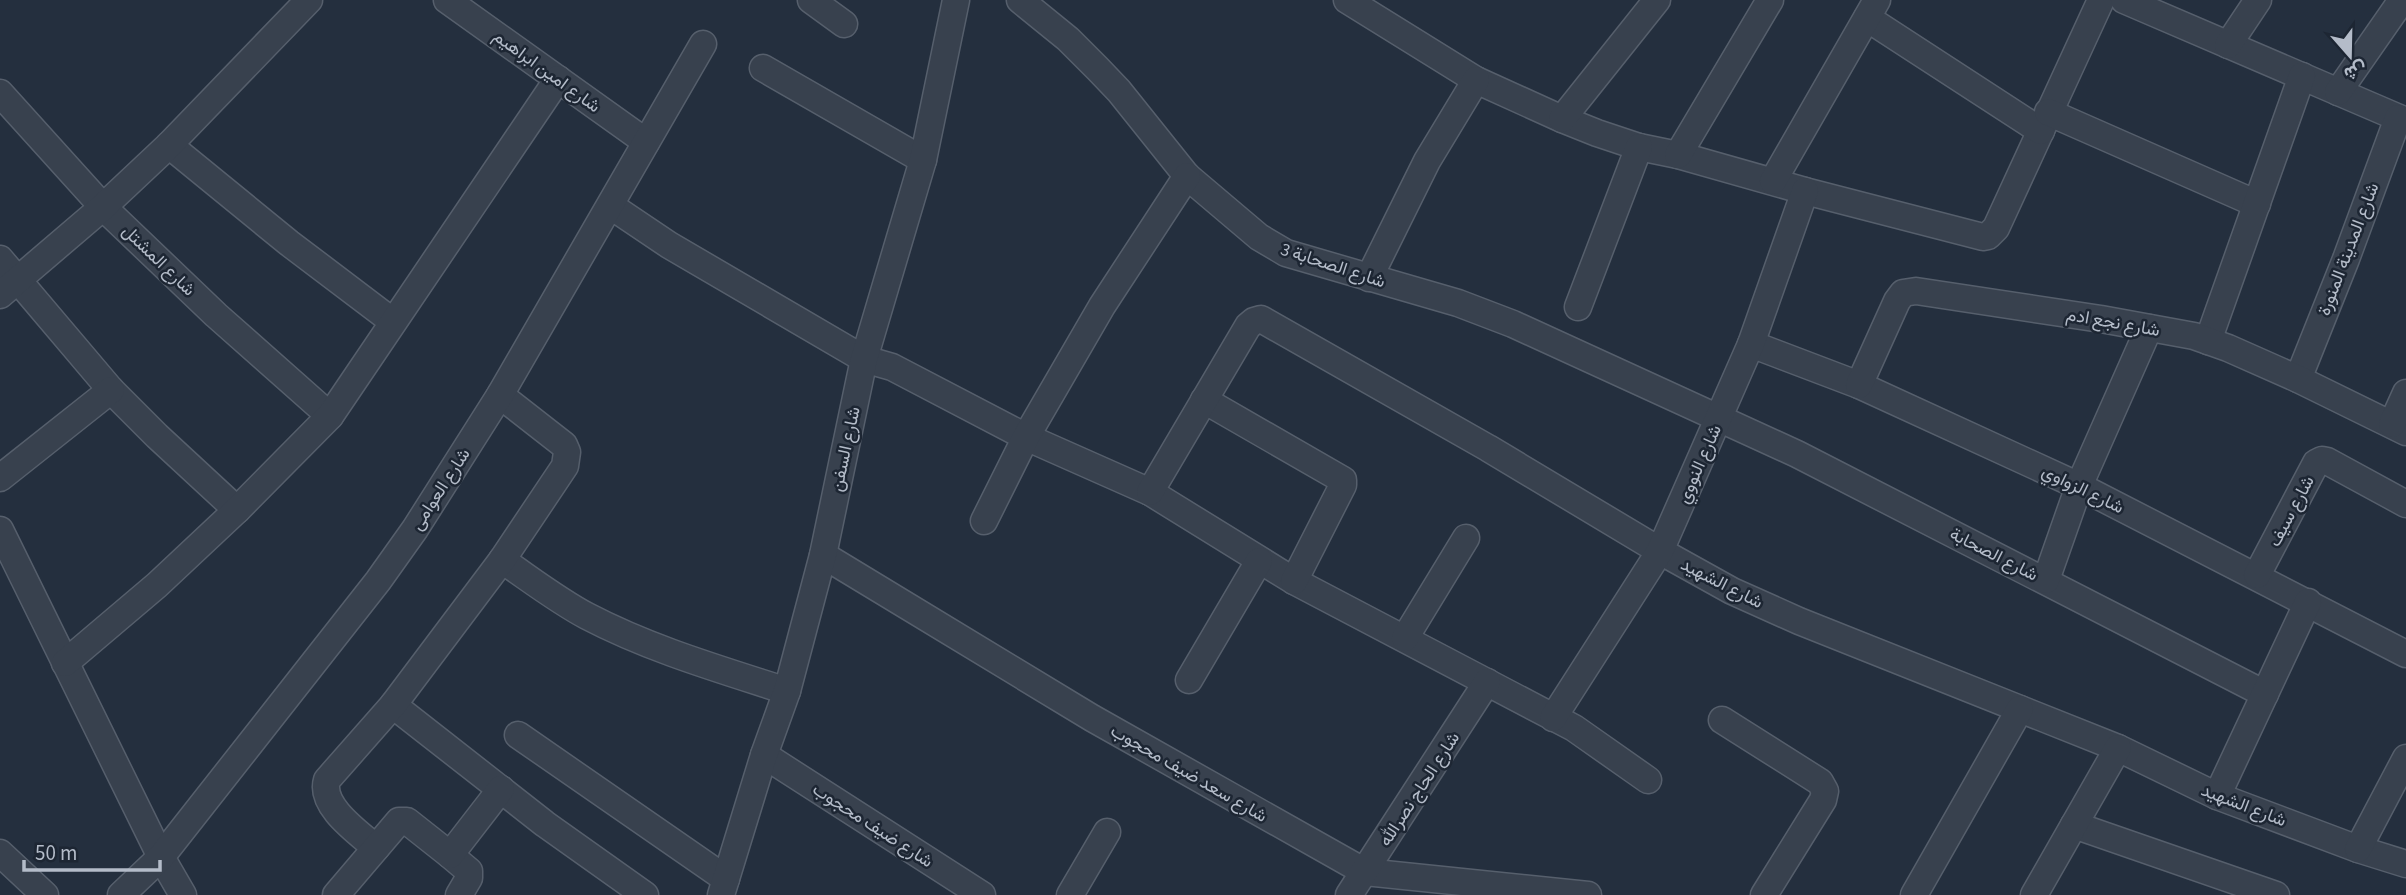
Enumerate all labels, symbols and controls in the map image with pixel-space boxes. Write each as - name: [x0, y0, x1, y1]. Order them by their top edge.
- north arrow: [2315, 21, 2385, 91]
- street label: شارع امين ابراهيم: [488, 24, 605, 119]
- text: ش: [2340, 54, 2371, 87]
- street label: شارع المدينة المنورة: [2312, 179, 2385, 319]
- street label: شارع المشتل: [116, 219, 201, 302]
- street label: شارع الصحابة 3: [1277, 237, 1388, 294]
- street label: شارع نجع ادم: [2064, 302, 2162, 343]
- street label: شارع السفن: [824, 404, 867, 494]
- street label: شارع النووي: [1671, 421, 1730, 508]
- street label: شارع العوامى: [405, 443, 476, 535]
- street label: شارع الزواوي: [2037, 459, 2128, 522]
- street label: شارع سيف: [2262, 471, 2321, 551]
- street label: شارع الصحابة: [1945, 521, 2042, 587]
- street label: شارع الشهيد: [1676, 552, 1767, 615]
- street label: شارع سعد ضيف محجوب: [1106, 718, 1272, 829]
- street label: شارع الحاج نصرالله: [1373, 727, 1466, 851]
- street label: شارع ضيف محجوب: [807, 777, 938, 874]
- street label: شارع الشهيد: [2198, 778, 2290, 833]
- scale bar: [24, 828, 161, 872]
- text: 50 m: [35, 838, 77, 868]

